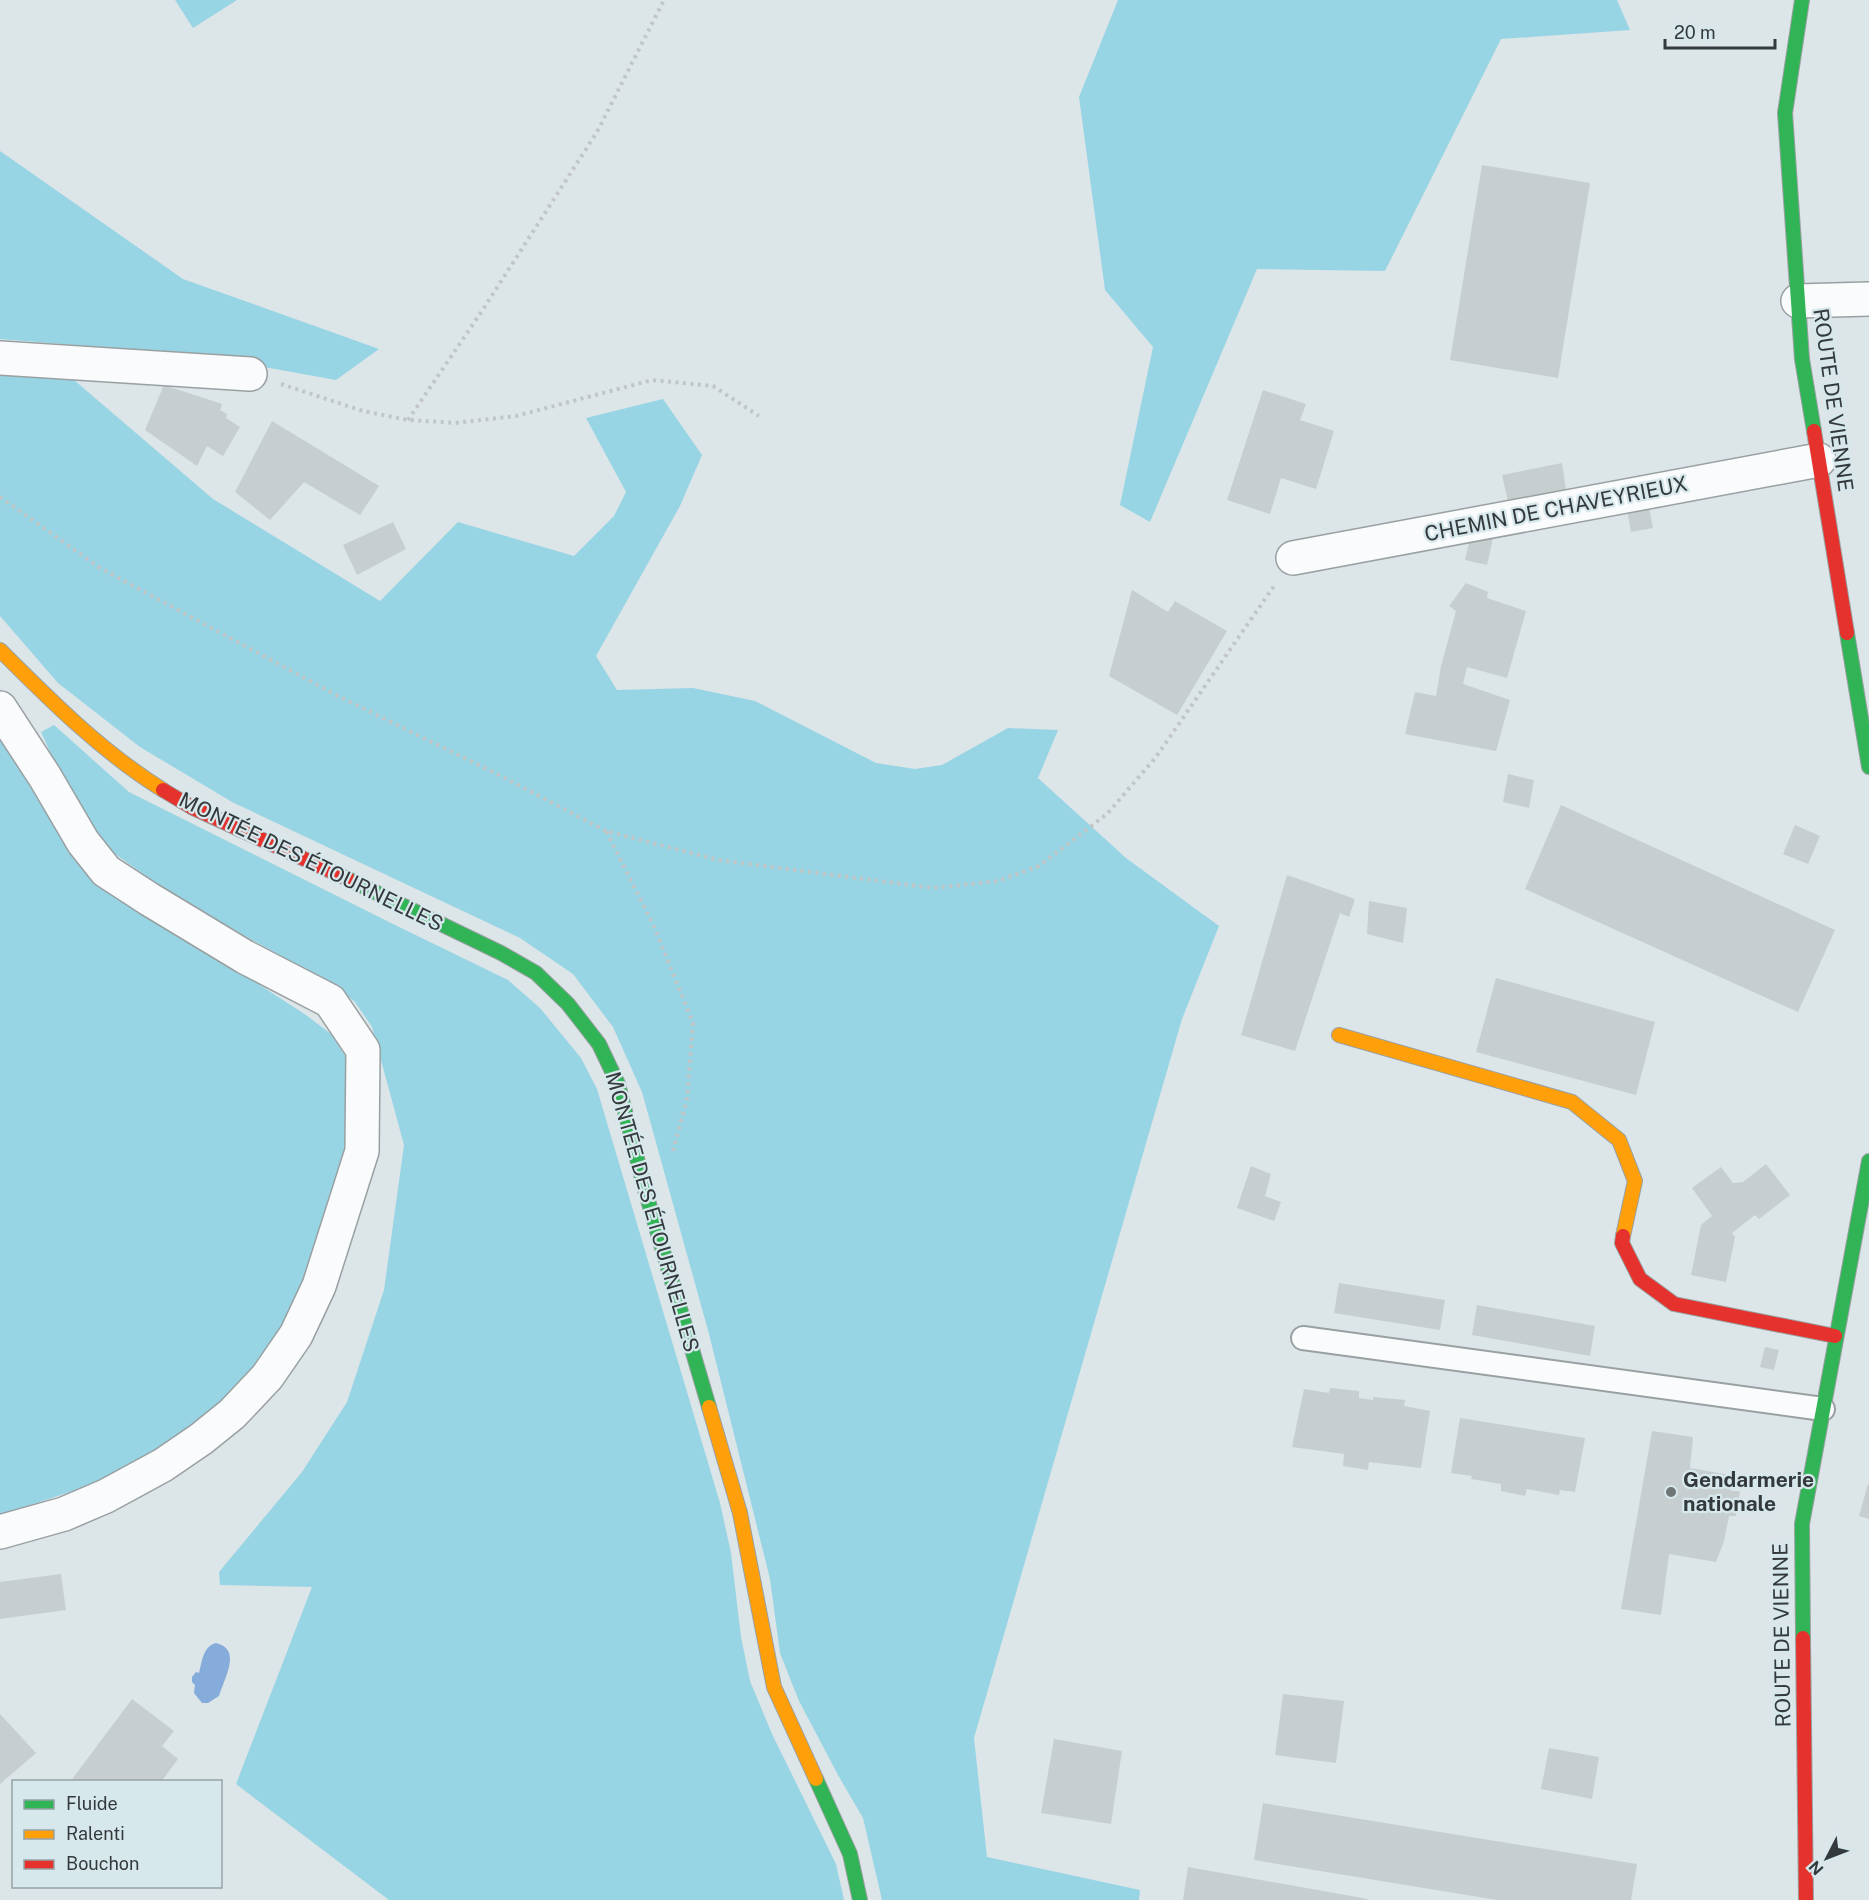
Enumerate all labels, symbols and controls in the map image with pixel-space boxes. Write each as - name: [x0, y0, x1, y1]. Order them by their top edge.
- scale bar: [1665, 12, 1774, 50]
- text: 20 m: [1674, 22, 1716, 43]
- street label: ROUTE DE VIENNE: [1808, 307, 1859, 493]
- street label: CHEMIN DE CHAVEYRIEUX: [1422, 471, 1690, 546]
- street label: MONTÉE DES ÉTOURNELLES: [175, 787, 447, 936]
- street label: MONTÉE DES ÉTOURNELLES: [600, 1069, 705, 1355]
- place label: Gendarmerie nationale: [1683, 1467, 1814, 1516]
- marker: Gendarmerie nationale: [1664, 1485, 1678, 1499]
- street label: ROUTE DE VIENNE: [1767, 1543, 1796, 1727]
- legend: [12, 1780, 222, 1888]
- text: Fluide: [66, 1793, 118, 1814]
- text: Ralenti: [66, 1823, 125, 1844]
- north arrow: [1797, 1828, 1857, 1888]
- text: Bouchon: [66, 1853, 139, 1874]
- text: N: [1805, 1857, 1827, 1879]

